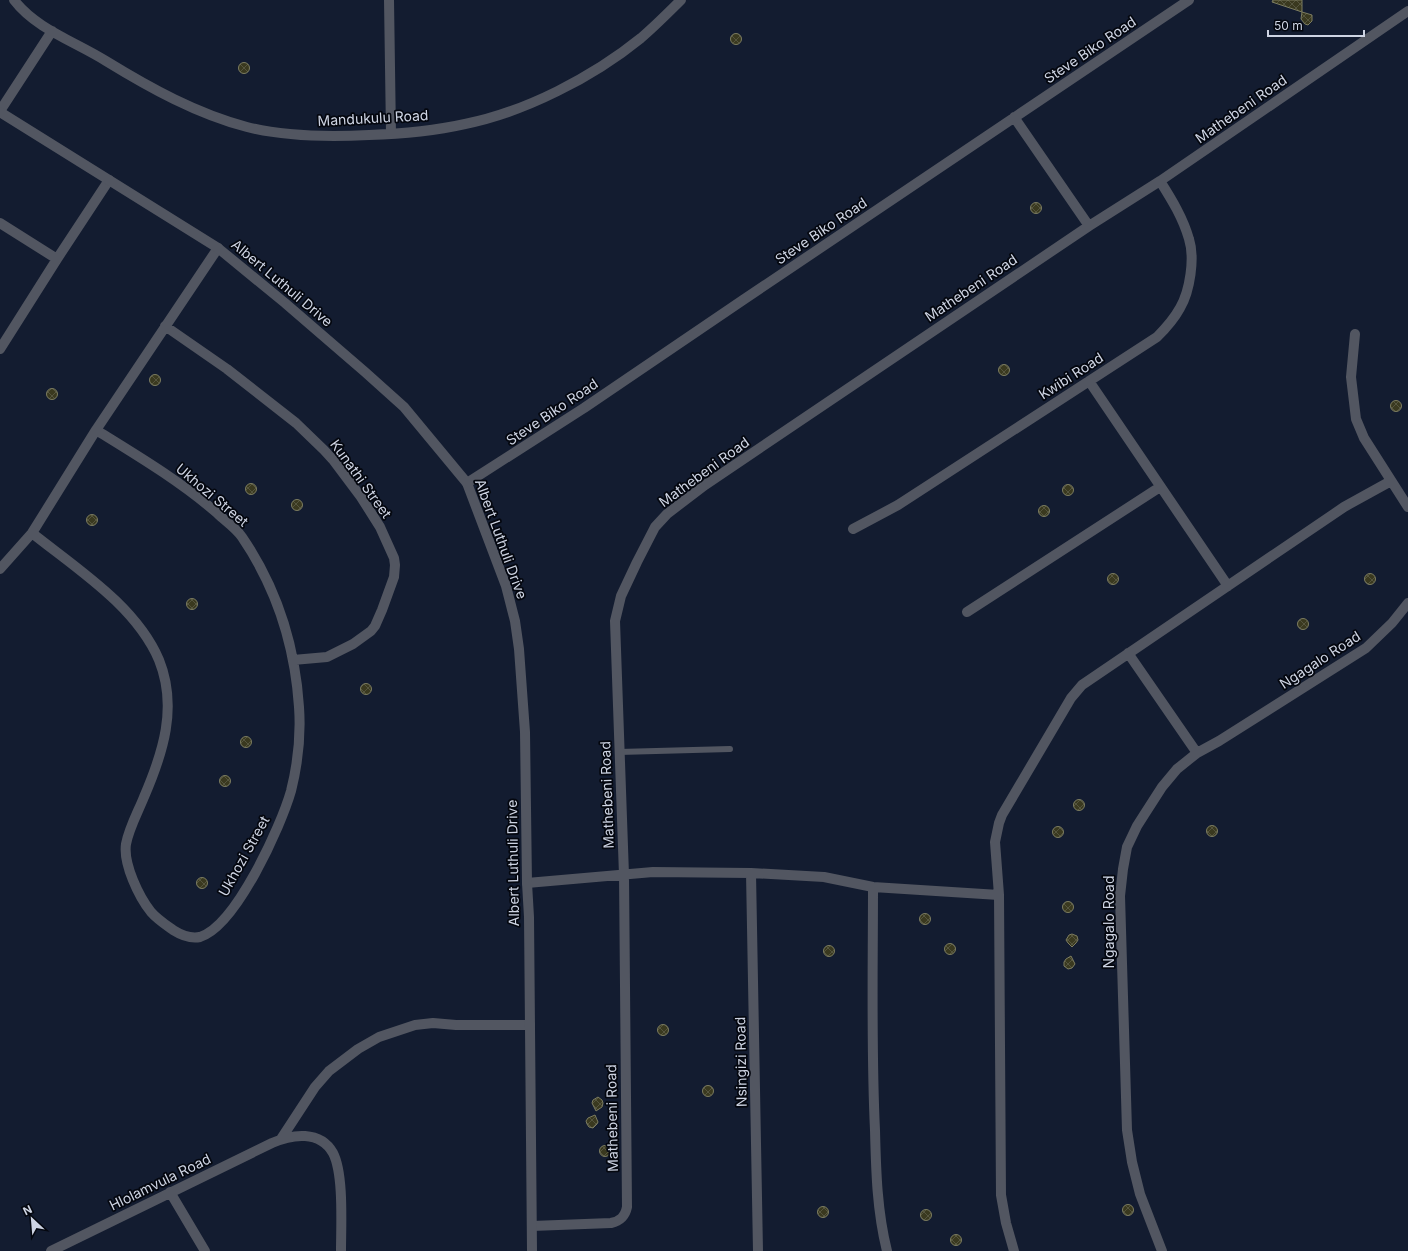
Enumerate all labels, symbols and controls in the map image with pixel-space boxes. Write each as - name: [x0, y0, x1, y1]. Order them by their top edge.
- scale bar: [1268, 12, 1364, 38]
- street label: Steve Biko Road: [1041, 13, 1139, 87]
- text: 50 m: [1274, 18, 1303, 33]
- street label: Mathebeni Road: [1192, 71, 1290, 146]
- street label: Mandukulu Road: [317, 106, 429, 129]
- street label: Steve Biko Road: [772, 194, 870, 268]
- street label: Albert Luthuli Drive: [228, 235, 336, 330]
- street label: Mathebeni Road: [921, 250, 1020, 325]
- street label: Kwibi Road: [1035, 349, 1106, 403]
- street label: Steve Biko Road: [503, 375, 601, 449]
- street label: Mathebeni Road: [655, 433, 752, 510]
- street label: Kunathi Street: [327, 436, 396, 522]
- street label: Ukhozi Street: [173, 459, 252, 530]
- street label: Albert Luthuli Drive: [472, 476, 531, 601]
- street label: Ngagalo Road: [1276, 627, 1363, 692]
- street label: Mathebeni Road: [596, 741, 617, 849]
- street label: Albert Luthuli Drive: [503, 800, 522, 926]
- street label: Ukhozi Street: [215, 812, 273, 899]
- street label: Ngagalo Road: [1100, 876, 1117, 968]
- street label: Nsingizi Road: [731, 1017, 750, 1107]
- street label: Mathebeni Road: [602, 1064, 621, 1172]
- street label: Hlolamvula Road: [106, 1150, 213, 1213]
- north arrow: [12, 1199, 52, 1239]
- text: N: [21, 1202, 34, 1218]

